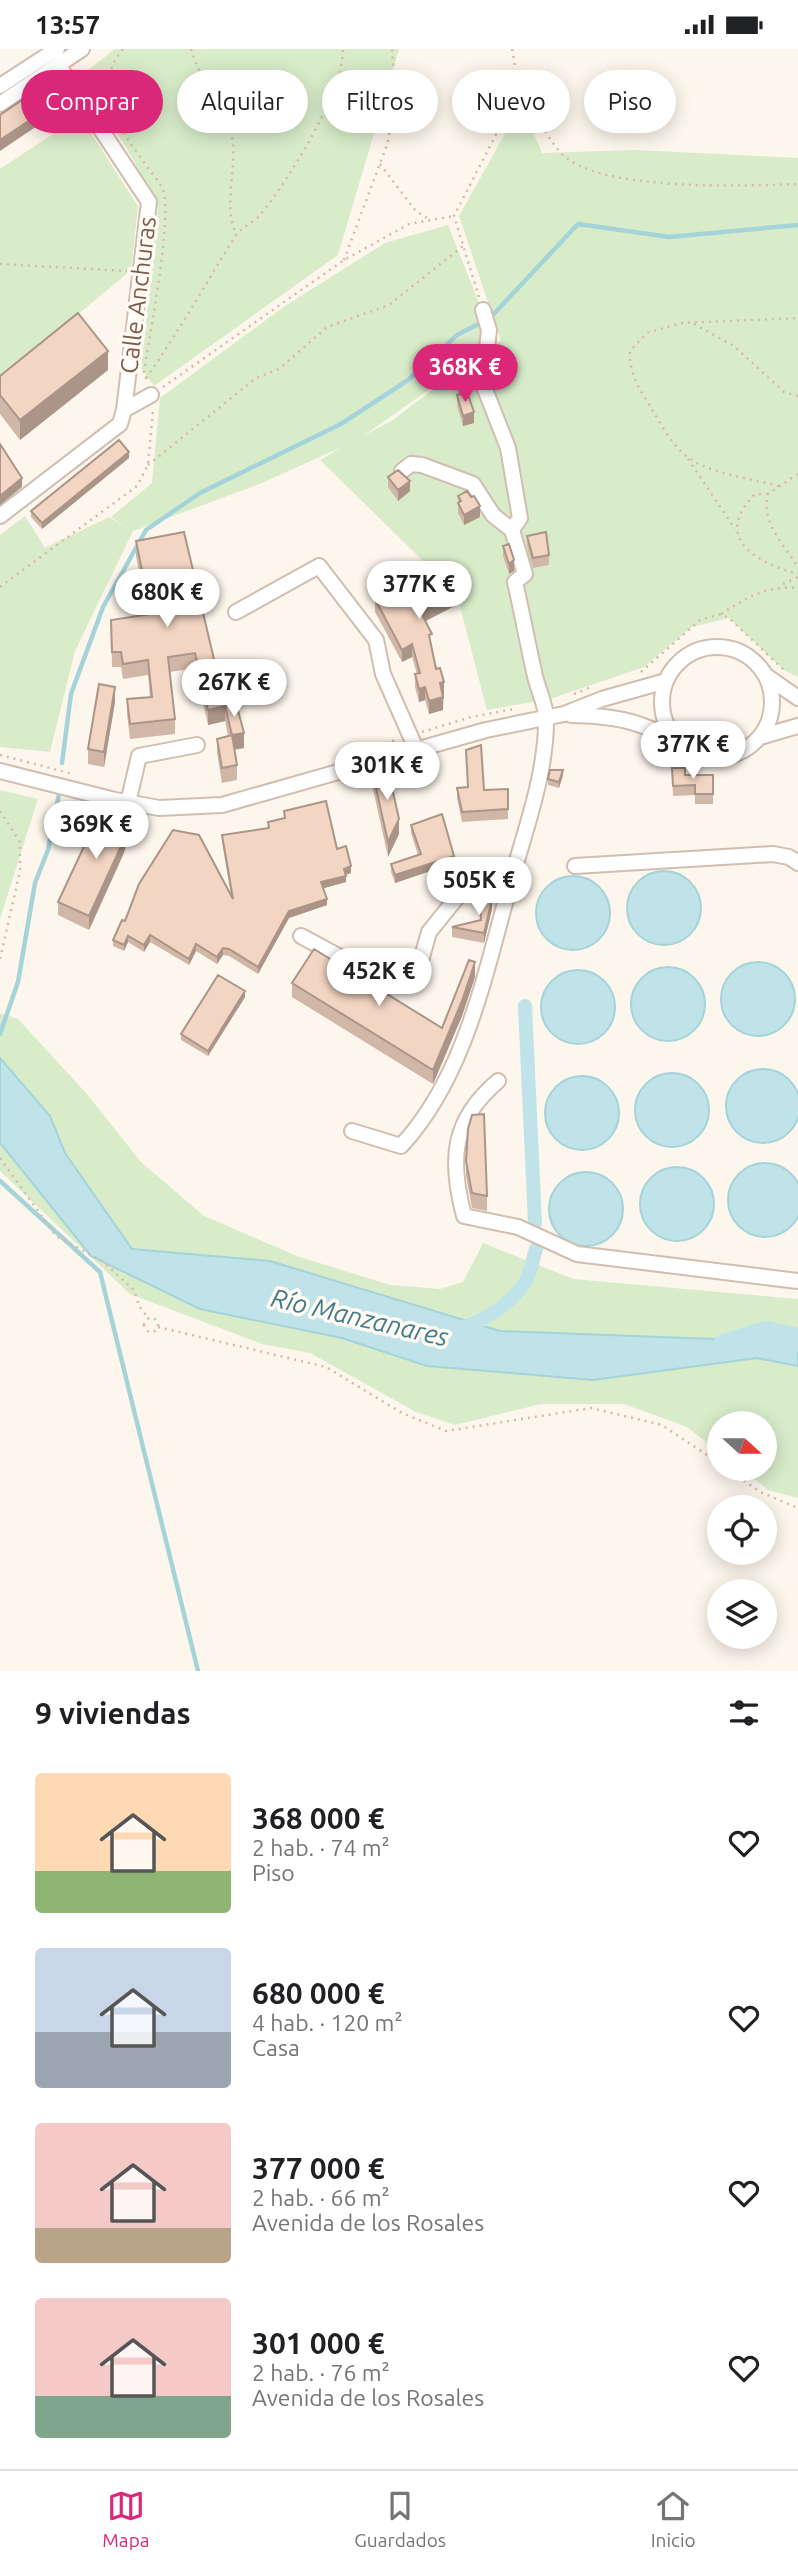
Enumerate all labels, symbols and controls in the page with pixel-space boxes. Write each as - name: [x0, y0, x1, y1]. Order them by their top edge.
- text: 13:57: [35, 10, 100, 39]
- chip: Comprar: [21, 70, 163, 133]
- chip: Alquilar: [177, 70, 308, 133]
- chip: Filtros: [322, 70, 438, 133]
- chip: Nuevo: [452, 70, 570, 133]
- chip: Piso: [584, 70, 676, 133]
- street label: Calle Anchuras: [115, 215, 161, 375]
- pin: 368K €: [408, 345, 522, 404]
- text: 368K €: [429, 354, 501, 379]
- pin: 377K €: [362, 561, 476, 621]
- pin: 680K €: [110, 569, 224, 629]
- text: 377K €: [383, 571, 455, 596]
- text: 680K €: [131, 579, 203, 604]
- pin: 267K €: [177, 659, 291, 719]
- text: 267K €: [198, 669, 270, 694]
- pin: 377K €: [636, 721, 750, 781]
- text: 377K €: [657, 731, 729, 756]
- pin: 301K €: [330, 743, 444, 802]
- text: 301K €: [351, 752, 423, 777]
- pin: 369K €: [39, 801, 153, 861]
- text: 369K €: [60, 811, 132, 836]
- pin: 505K €: [422, 857, 536, 917]
- text: 505K €: [443, 867, 515, 892]
- pin: 452K €: [322, 949, 436, 1008]
- text: 452K €: [343, 958, 415, 983]
- water label: Río Manzanares: [268, 1282, 452, 1352]
- north arrow: [707, 1411, 777, 1481]
- map controls: [707, 1411, 777, 1649]
- button: locate: [707, 1495, 777, 1565]
- button: layers: [707, 1579, 777, 1649]
- icon: filters: [725, 1694, 763, 1732]
- text: 9 viviendas: [35, 1696, 191, 1730]
- icon: home: [91, 1801, 175, 1885]
- text: 368 000 €: [252, 1801, 385, 1835]
- icon: heart: [725, 1824, 763, 1862]
- text: 2 hab. · 74 m²: [252, 1835, 390, 1860]
- text: Piso: [252, 1860, 295, 1885]
- icon: home: [91, 1976, 175, 2060]
- text: 680 000 €: [252, 1976, 385, 2010]
- icon: heart: [725, 1999, 763, 2037]
- text: 4 hab. · 120 m²: [252, 2010, 403, 2035]
- text: Casa: [252, 2035, 300, 2060]
- icon: home: [91, 2151, 175, 2235]
- text: 377 000 €: [252, 2151, 385, 2185]
- icon: heart: [725, 2174, 763, 2212]
- text: 2 hab. · 66 m²: [252, 2185, 390, 2210]
- text: Avenida de los Rosales: [252, 2210, 484, 2235]
- icon: home: [91, 2326, 175, 2410]
- text: 301 000 €: [252, 2326, 385, 2360]
- icon: heart: [725, 2349, 763, 2387]
- text: 2 hab. · 76 m²: [252, 2360, 390, 2385]
- text: Avenida de los Rosales: [252, 2385, 484, 2410]
- tab: Mapa: [102, 2487, 150, 2551]
- tab: Guardados: [354, 2487, 446, 2551]
- tab: Inicio: [651, 2487, 696, 2551]

